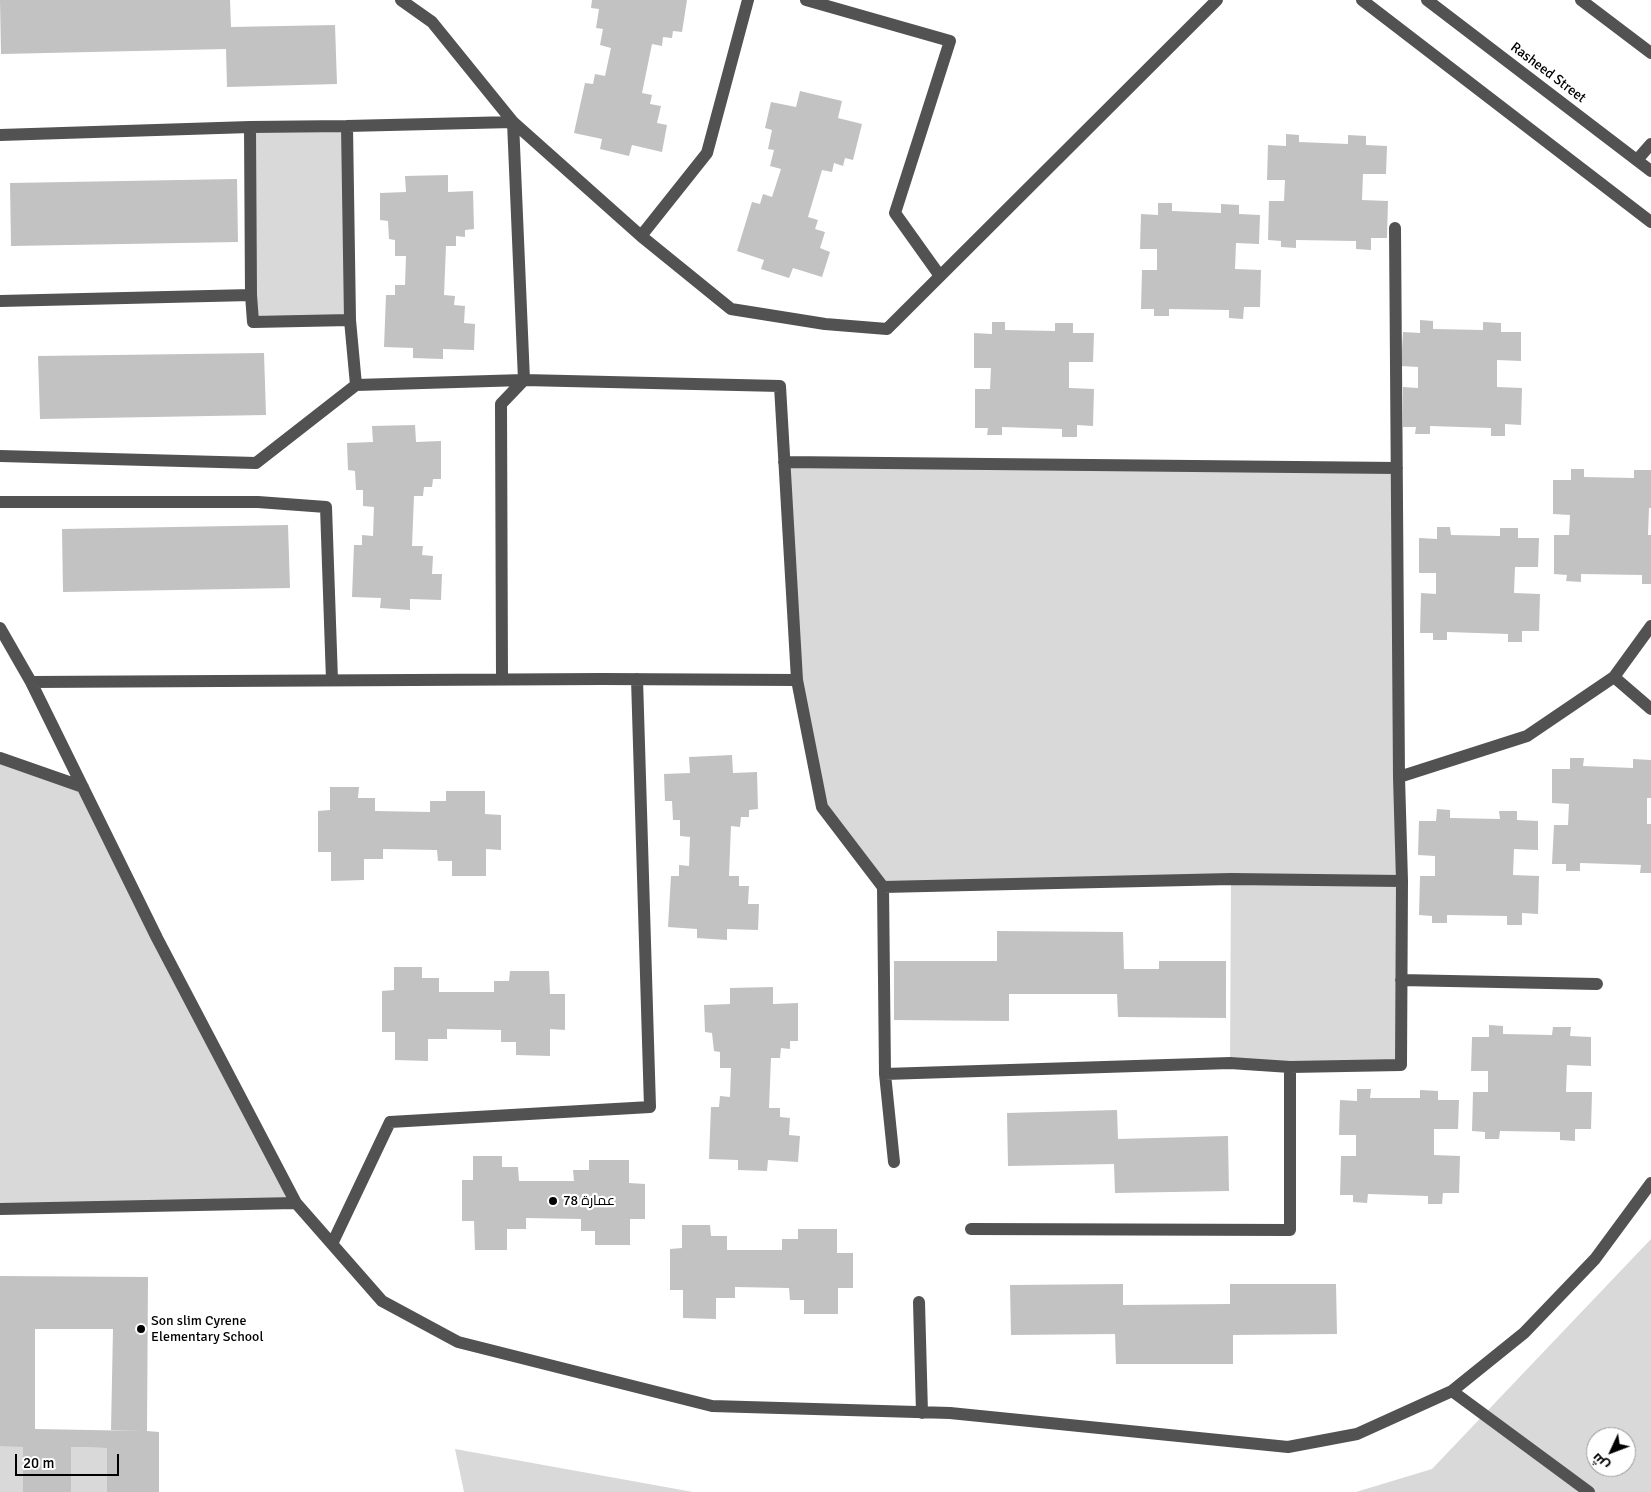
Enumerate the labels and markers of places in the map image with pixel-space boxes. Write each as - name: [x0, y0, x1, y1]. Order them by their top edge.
- place label: عمارة 78: [563, 1193, 615, 1209]
- marker: عمارة 78: [547, 1195, 559, 1207]
- place label: Son slim Cyrene Elementary School: [151, 1313, 264, 1345]
- marker: Son slim Cyrene Elementary School: [135, 1323, 147, 1335]

